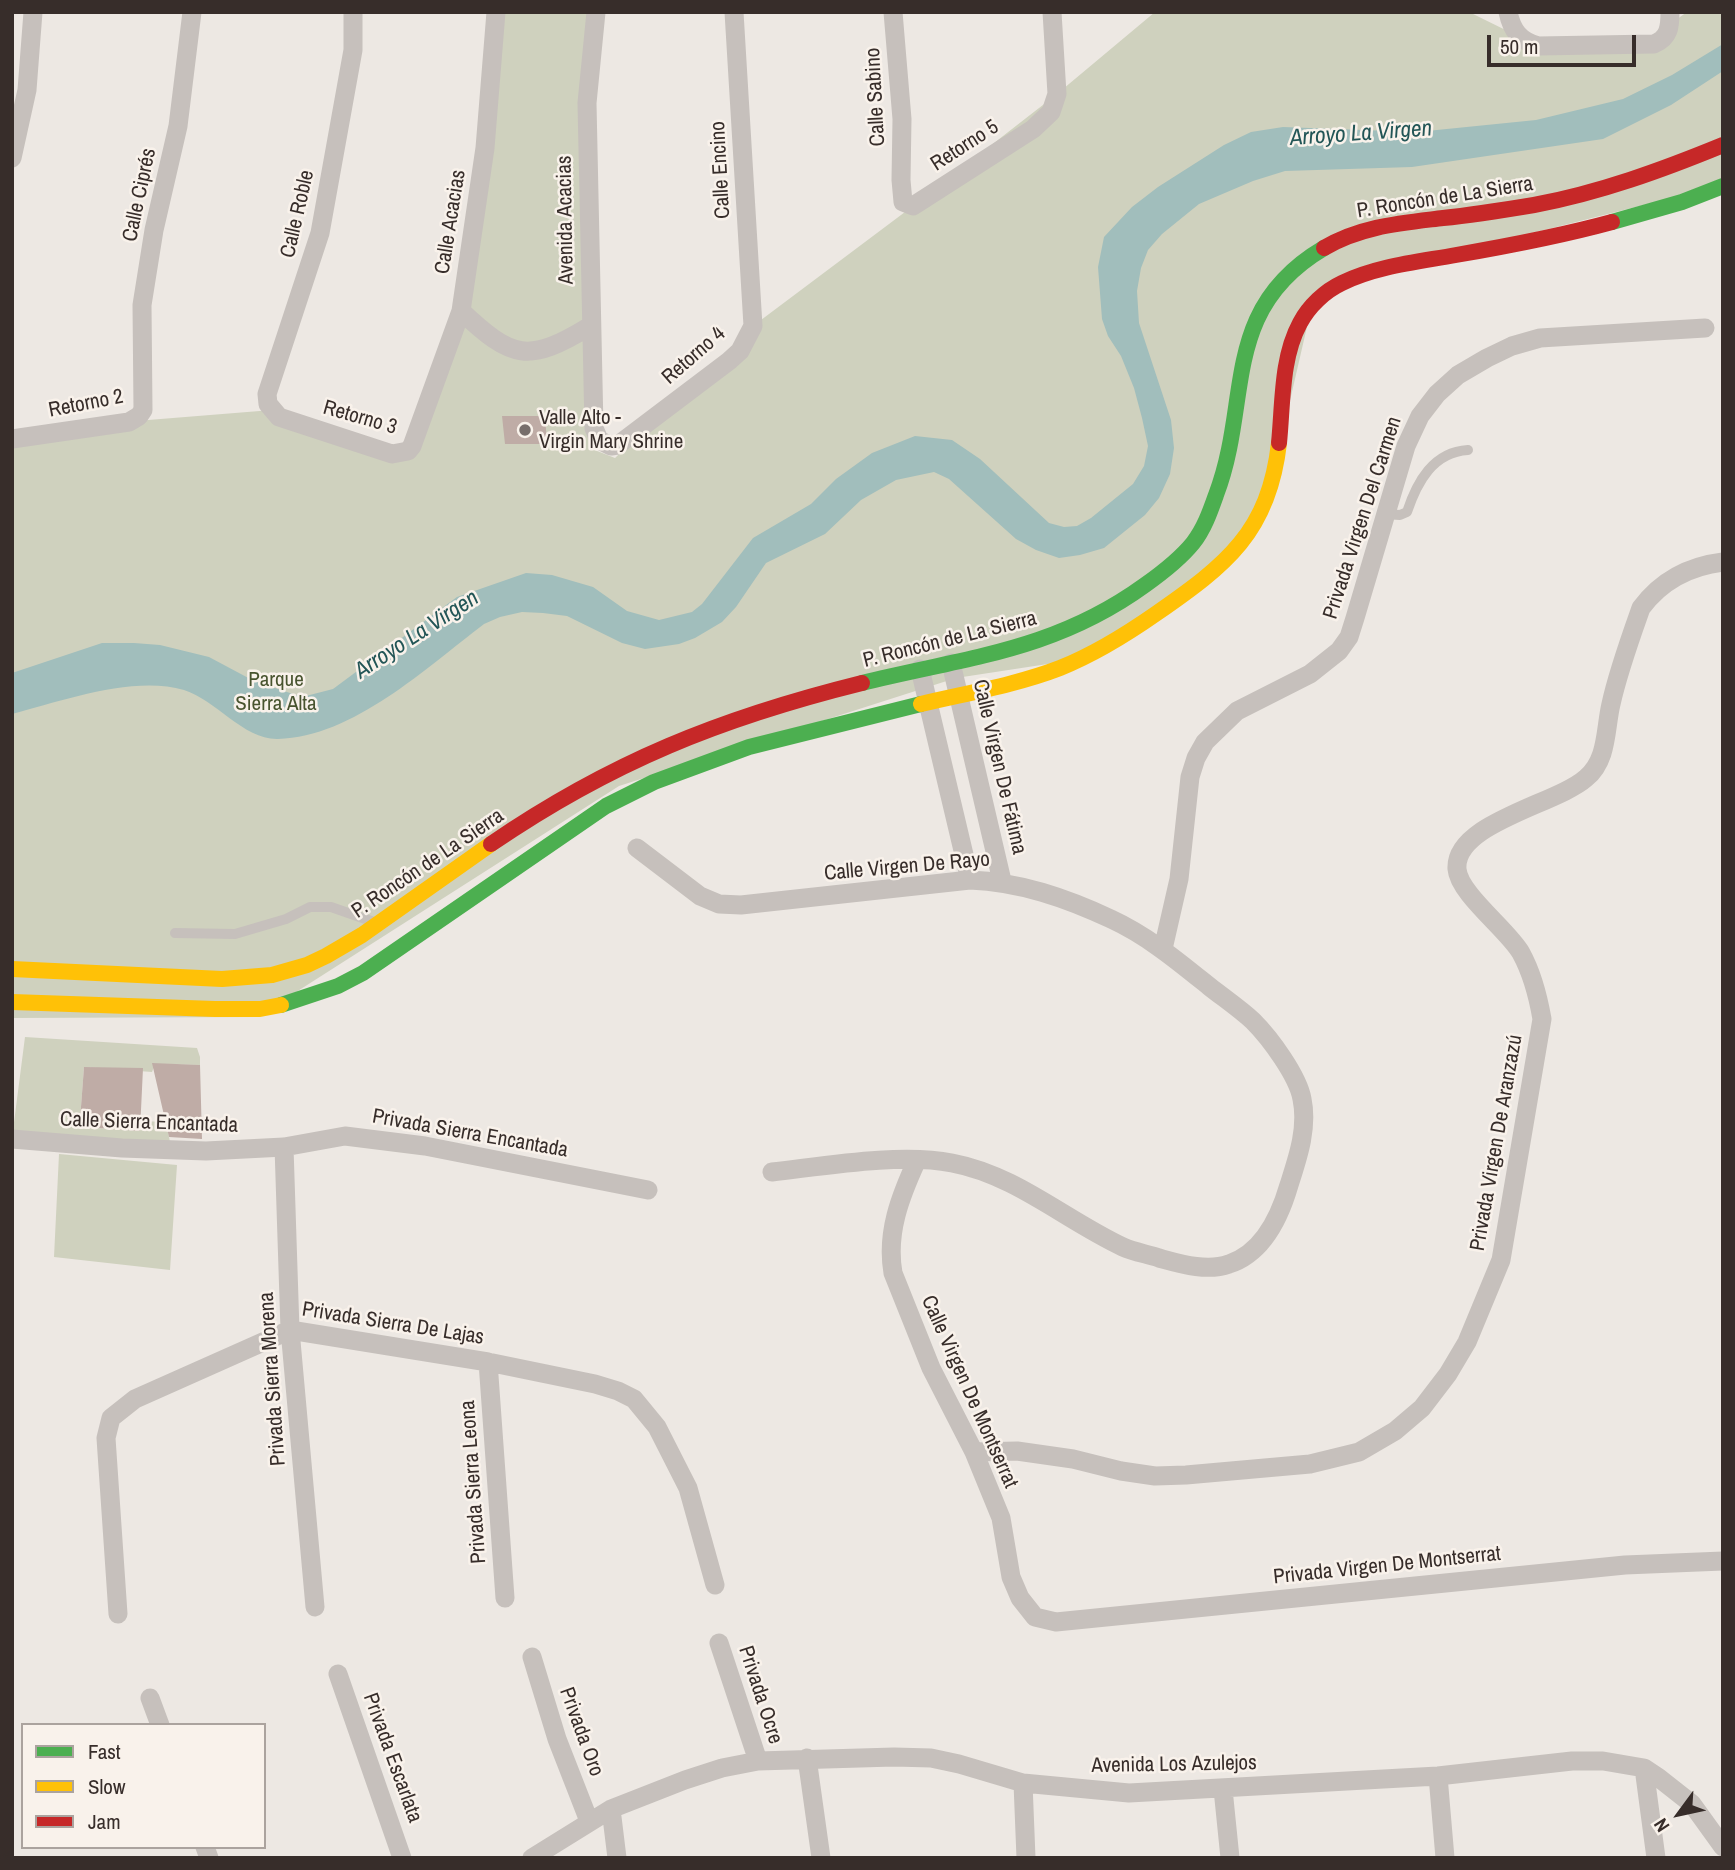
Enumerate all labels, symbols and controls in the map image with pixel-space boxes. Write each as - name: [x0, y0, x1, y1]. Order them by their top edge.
- scale bar: [1490, 21, 1639, 65]
- text: 50 m: [1500, 32, 1538, 61]
- street label: Calle Sabino: [861, 47, 891, 147]
- street label: Retorno 5: [926, 115, 1004, 177]
- water label: Arroyo La Virgen: [1289, 115, 1433, 153]
- street label: Calle Encino: [706, 121, 736, 219]
- street label: Calle Ciprés: [118, 146, 162, 244]
- street label: Avenida Acacias: [552, 155, 580, 285]
- street label: Calle Roble: [276, 168, 320, 260]
- street label: Calle Acacias: [430, 168, 472, 276]
- street label: P. Roncón de La Sierra: [1355, 172, 1535, 224]
- street label: Retorno 4: [657, 322, 731, 390]
- street label: Retorno 2: [46, 384, 126, 424]
- street label: Retorno 3: [320, 395, 400, 441]
- place label: Valle Alto - Virgin Mary Shrine: [539, 405, 683, 455]
- street label: Privada Virgen Del Carmen: [1318, 414, 1408, 622]
- marker: Valle Alto - Virgin Mary Shrine: [517, 422, 533, 438]
- water label: Arroyo La Virgen: [350, 585, 484, 685]
- street label: P. Roncón de La Sierra: [861, 606, 1039, 674]
- park label: Parque Sierra Alta: [235, 667, 317, 717]
- street label: Calle Virgen De Fátima: [967, 677, 1031, 857]
- street label: P. Roncón de La Sierra: [347, 804, 509, 924]
- street label: Calle Virgen De Rayo: [823, 847, 991, 887]
- street label: Privada Virgen De Aranzazú: [1466, 1033, 1528, 1253]
- street label: Privada Sierra Encantada: [370, 1104, 570, 1164]
- street label: Calle Sierra Encantada: [60, 1107, 238, 1139]
- street label: Privada Sierra Morena: [254, 1291, 292, 1467]
- street label: Calle Virgen De Montserrat: [915, 1292, 1023, 1492]
- street label: Privada Sierra De Lajas: [300, 1297, 486, 1351]
- street label: Privada Sierra Leona: [456, 1399, 492, 1565]
- street label: Privada Virgen De Montserrat: [1272, 1542, 1502, 1590]
- street label: Privada Ocre: [732, 1643, 788, 1747]
- street label: Privada Oro: [553, 1684, 609, 1780]
- street label: Privada Escarlata: [357, 1690, 427, 1826]
- legend: [21, 1723, 266, 1849]
- text: Fast: [88, 1737, 121, 1766]
- street label: Avenida Los Azulejos: [1091, 1751, 1257, 1779]
- text: Slow: [88, 1772, 125, 1801]
- north arrow: [1644, 1779, 1714, 1849]
- text: Jam: [88, 1807, 121, 1836]
- text: N: [1647, 1814, 1675, 1837]

